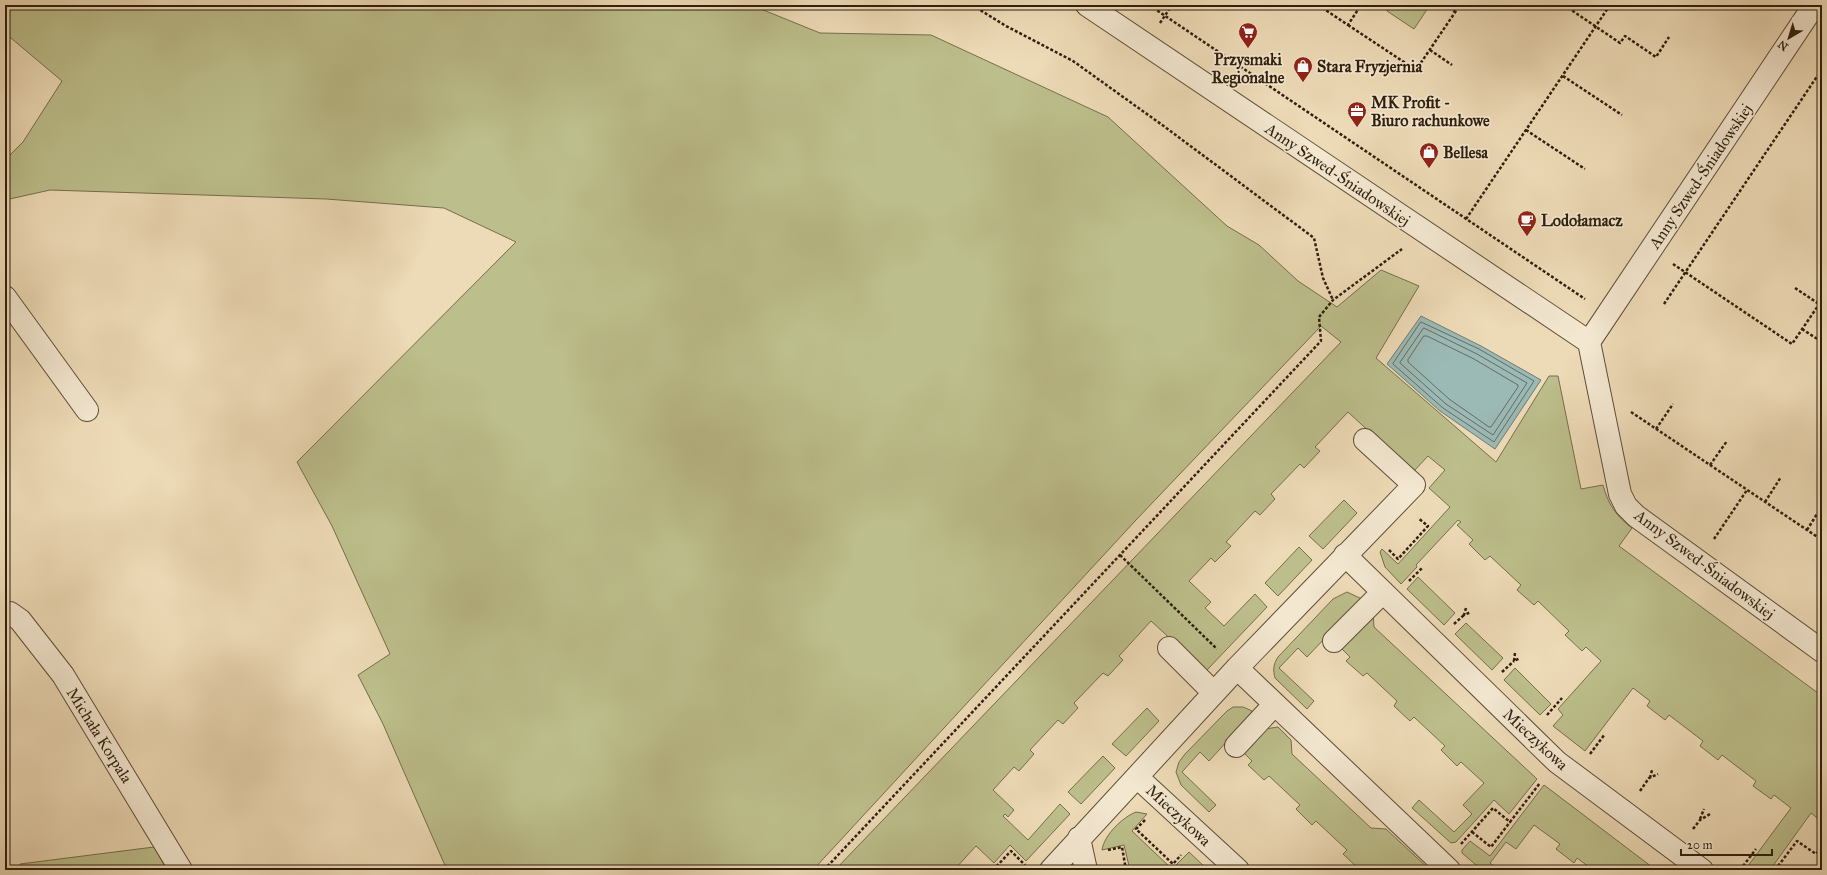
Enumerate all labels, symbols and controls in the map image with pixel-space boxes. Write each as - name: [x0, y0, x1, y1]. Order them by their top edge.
- north arrow: [1769, 18, 1809, 58]
- supermarket icon: Przysmaki Regionalne: [1237, 21, 1259, 49]
- text: N: [1775, 37, 1791, 53]
- place label: Przysmaki Regionalne: [1212, 50, 1285, 88]
- shop icon: Stara Fryzjernia: [1292, 55, 1314, 83]
- place label: Stara Fryzjernia: [1317, 57, 1423, 77]
- place label: MK Profit - Biuro rachunkowe: [1371, 93, 1490, 130]
- street label: Anny Szwed-Śniadowskiej: [1643, 99, 1756, 253]
- office icon: MK Profit - Biuro rachunkowe: [1346, 100, 1368, 128]
- street label: Anny Szwed-Śniadowskiej: [1261, 117, 1415, 230]
- shop icon: Bellesa: [1418, 141, 1440, 169]
- place label: Bellesa: [1443, 143, 1489, 162]
- cafe icon: Lodołamacz: [1516, 209, 1538, 237]
- place label: Lodołamacz: [1541, 211, 1623, 230]
- street label: Anny Szwed-Śniadowskiej: [1630, 503, 1780, 623]
- street label: Michała Korpala: [63, 684, 137, 787]
- street label: Mieczykowa: [1499, 705, 1572, 774]
- street label: Mieczykowa: [1142, 781, 1215, 850]
- scale bar: [1681, 831, 1772, 857]
- text: 20 m: [1687, 838, 1713, 852]

